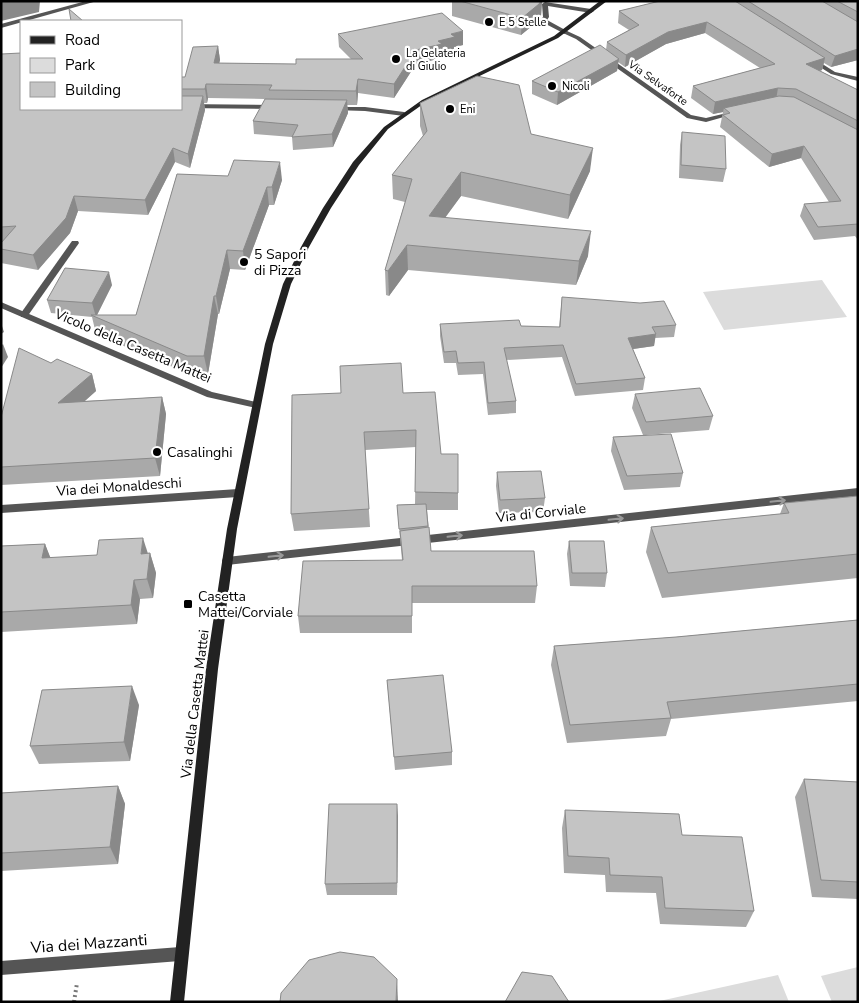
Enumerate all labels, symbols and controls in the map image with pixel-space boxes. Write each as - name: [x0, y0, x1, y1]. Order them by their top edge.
- place label: E 5 Stelle: [499, 15, 547, 30]
- marker: E 5 Stelle: [483, 16, 495, 28]
- legend: [20, 20, 182, 110]
- text: Road: [65, 30, 100, 50]
- place label: La Gelateria di Giulio: [406, 46, 466, 74]
- marker: La Gelateria di Giulio: [390, 53, 402, 65]
- text: Park: [65, 55, 95, 75]
- street label: Via Selvaforte: [624, 56, 691, 109]
- place label: Nicoli: [562, 79, 590, 94]
- text: Building: [65, 80, 121, 100]
- marker: Nicoli: [546, 80, 558, 92]
- place label: Eni: [460, 102, 475, 117]
- marker: Eni: [444, 103, 456, 115]
- place label: 5 Sapori di Pizza: [254, 245, 306, 280]
- marker: 5 Sapori di Pizza: [238, 256, 250, 268]
- street label: Vicolo della Casetta Mattei: [51, 304, 214, 388]
- place label: Casalinghi: [167, 443, 233, 462]
- marker: Casalinghi: [151, 446, 163, 458]
- street label: Via dei Monaldeschi: [55, 473, 182, 501]
- one-way arrow: [770, 496, 786, 506]
- street label: Via di Corviale: [494, 499, 587, 527]
- one-way arrow: [608, 514, 624, 523]
- one-way arrow: [447, 531, 463, 541]
- one-way arrow: [268, 551, 284, 560]
- place label: Casetta Mattei/Corviale: [198, 587, 293, 622]
- marker: Casetta Mattei/Corviale: [182, 598, 194, 610]
- street label: Via della Casetta Mattei: [176, 628, 214, 781]
- street label: Via dei Mazzanti: [29, 929, 148, 959]

